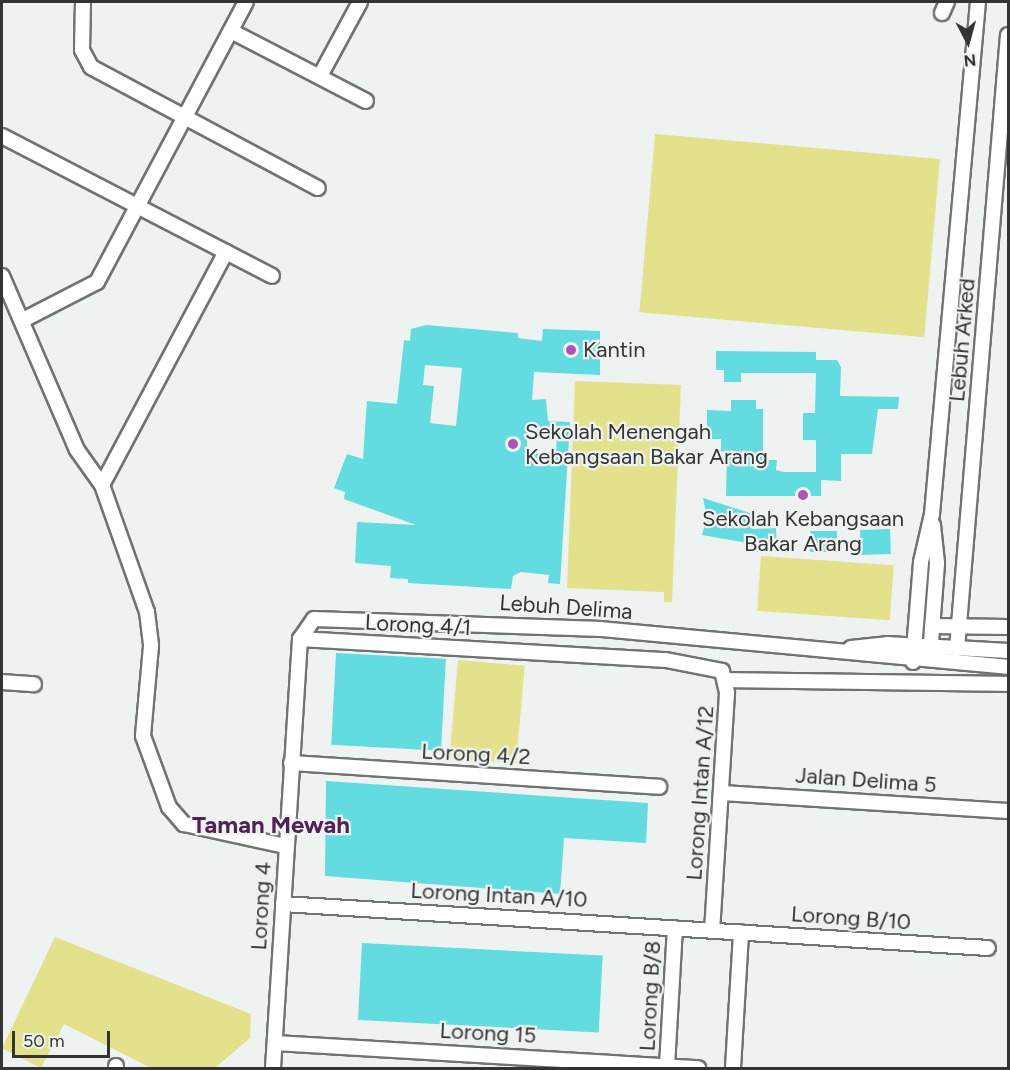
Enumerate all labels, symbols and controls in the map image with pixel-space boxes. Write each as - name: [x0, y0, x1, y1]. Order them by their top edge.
- north arrow: [938, 12, 998, 72]
- text: N: [963, 50, 977, 70]
- street label: Lebuh Arked: [943, 277, 981, 403]
- place label: Kantin: [583, 337, 645, 363]
- marker: Kantin: [564, 343, 578, 357]
- place label: Sekolah Menengah Kebangsaan Bakar Arang: [525, 418, 768, 470]
- marker: Sekolah Menengah Kebangsaan Bakar Arang: [506, 437, 520, 451]
- marker: Sekolah Kebangsaan Bakar Arang: [796, 488, 810, 502]
- place label: Sekolah Kebangsaan Bakar Arang: [702, 505, 904, 556]
- street label: Lebuh Delima: [499, 589, 633, 625]
- street label: Lorong 4/1: [364, 609, 472, 641]
- street label: Lorong Intan A/12: [681, 705, 719, 881]
- street label: Lorong 4/2: [421, 738, 531, 770]
- street label: Jalan Delima 5: [795, 762, 937, 798]
- district label: Taman Mewah: [192, 811, 350, 839]
- street label: Lorong 4: [245, 861, 277, 951]
- street label: Lorong Intan A/10: [410, 877, 588, 913]
- street label: Lorong B/10: [790, 901, 912, 935]
- street label: Lorong B/8: [634, 940, 666, 1052]
- street label: Lorong 15: [439, 1017, 537, 1049]
- scale bar: [15, 1019, 112, 1057]
- text: 50 m: [23, 1030, 65, 1052]

